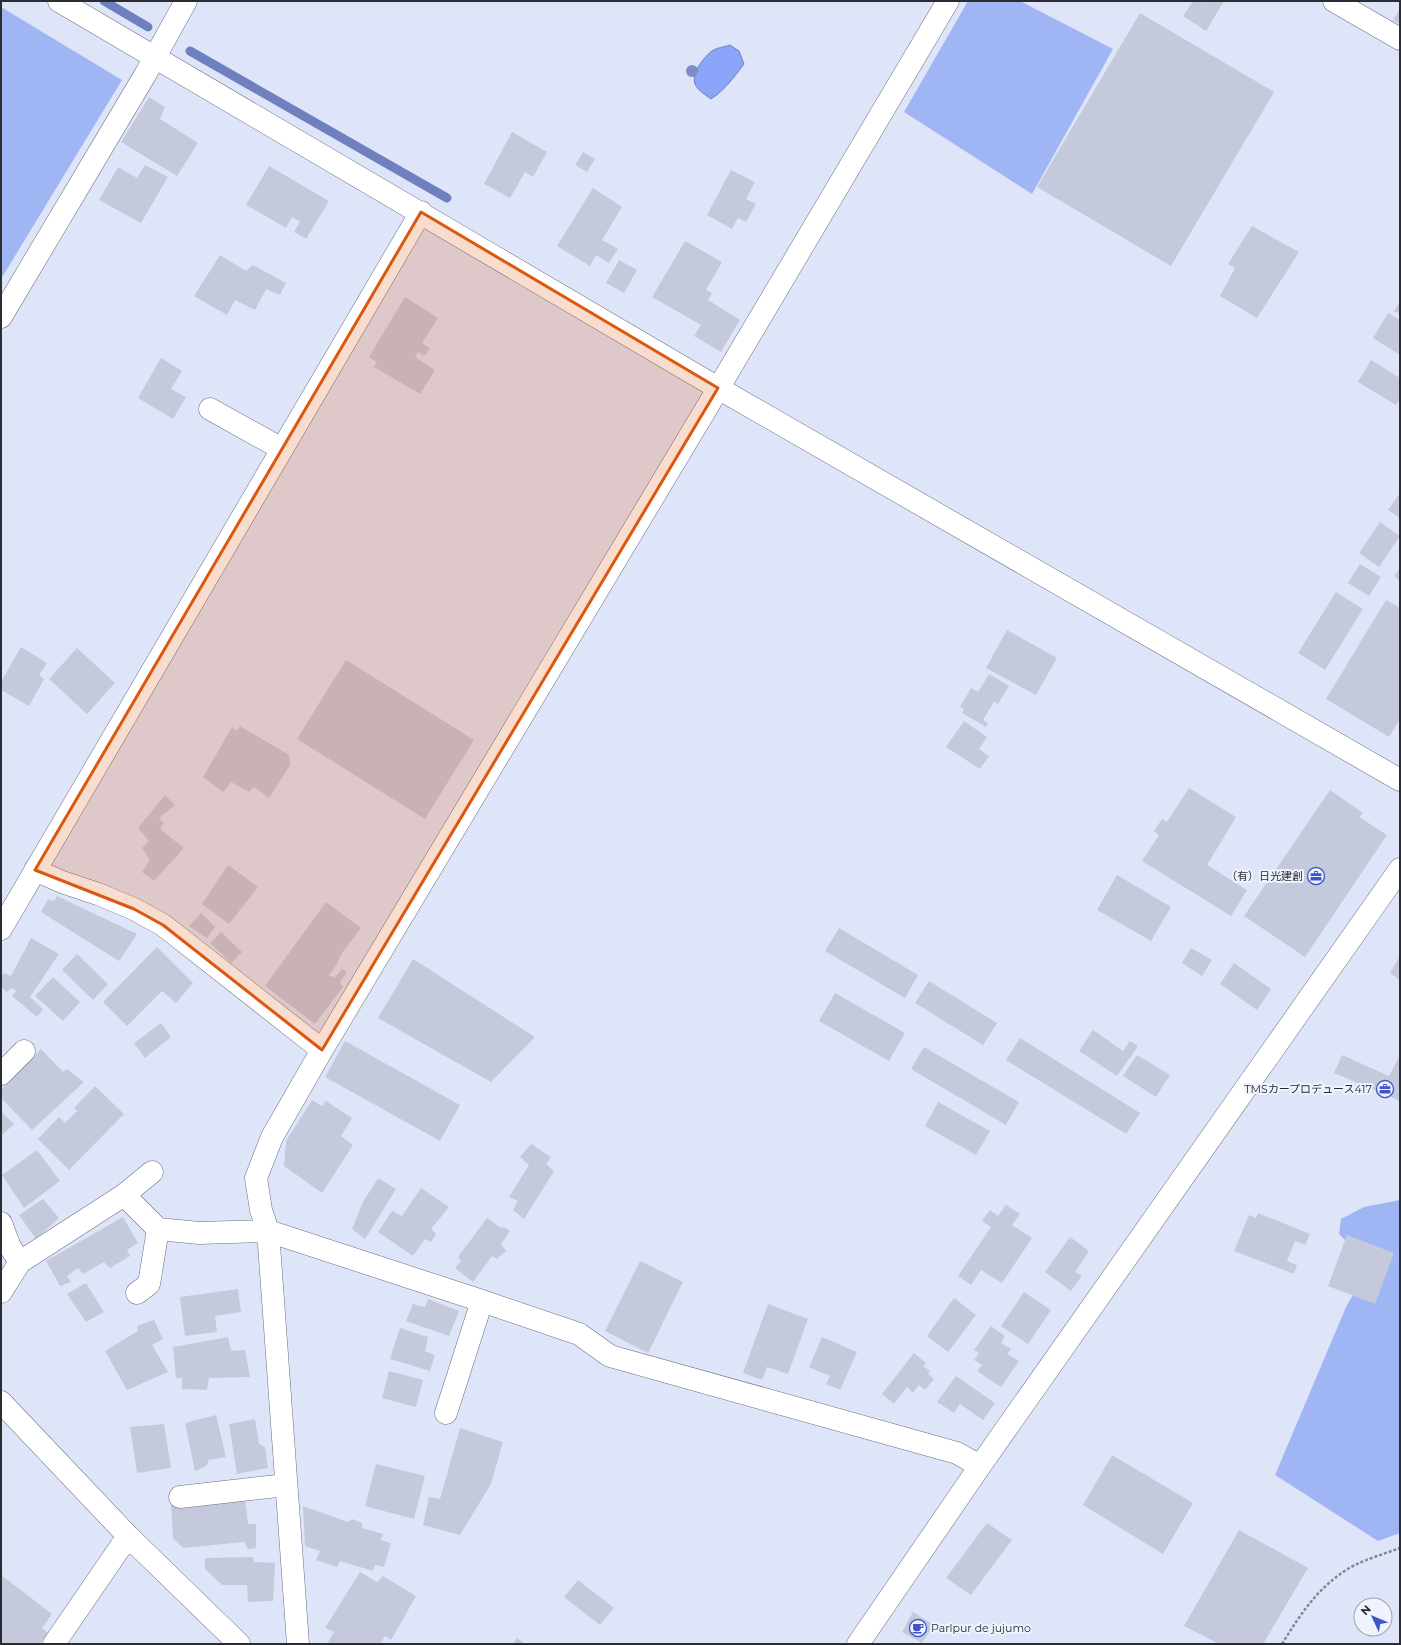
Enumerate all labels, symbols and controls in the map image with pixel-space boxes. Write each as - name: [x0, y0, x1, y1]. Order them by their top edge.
- office icon: （有）日光建創: [1306, 866, 1326, 886]
- place label: （有）日光建創: [1226, 869, 1303, 883]
- office icon: TMSカープロデュース417: [1375, 1079, 1395, 1099]
- place label: TMSカープロデュース417: [1244, 1082, 1372, 1096]
- north arrow: [1353, 1597, 1393, 1637]
- text: N: [1358, 1602, 1374, 1618]
- cafe icon: Parlpur de jujumo: [908, 1618, 928, 1638]
- place label: Parlpur de jujumo: [931, 1621, 1031, 1635]

